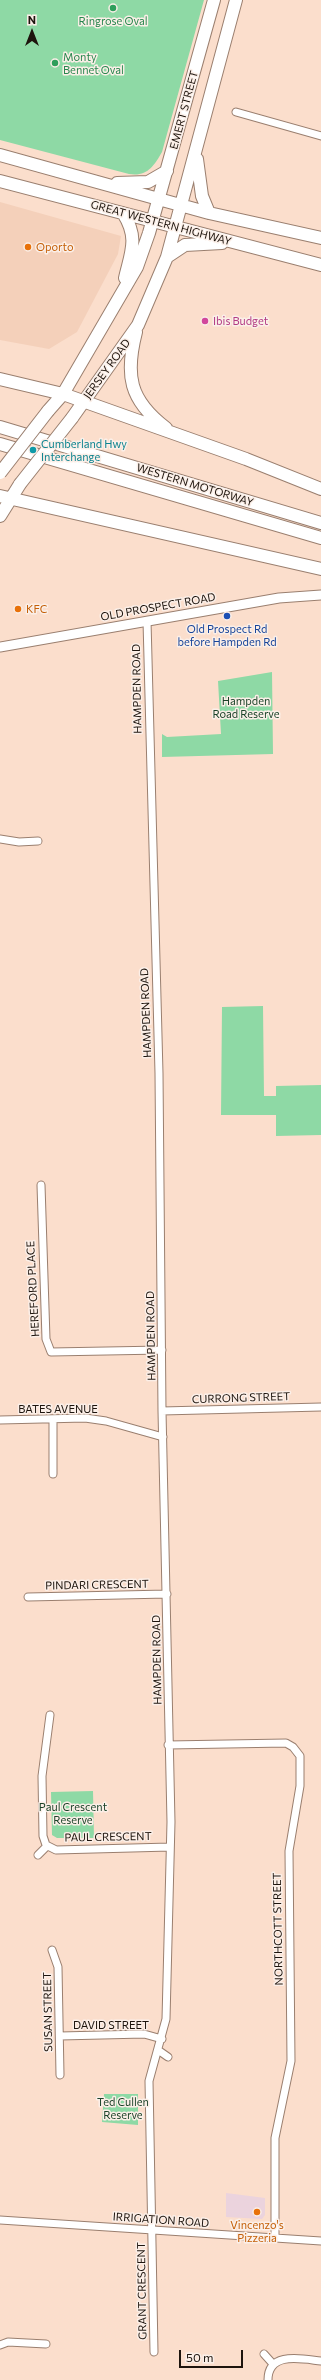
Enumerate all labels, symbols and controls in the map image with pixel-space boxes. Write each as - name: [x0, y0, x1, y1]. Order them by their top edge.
- marker: Ringrose Oval: [108, 3, 118, 13]
- north arrow: [12, 12, 52, 52]
- text: N: [28, 13, 36, 26]
- place label: Ringrose Oval: [78, 14, 148, 28]
- place label: Monty Bennet Oval: [63, 50, 124, 76]
- marker: Monty Bennet Oval: [50, 58, 60, 68]
- street label: EMERT STREET: [167, 69, 201, 151]
- street label: GREAT WESTERN HIGHWAY: [89, 198, 233, 248]
- place label: Oporto: [36, 240, 73, 254]
- marker: Oporto: [23, 242, 33, 252]
- place label: Ibis Budget: [213, 314, 268, 328]
- marker: Ibis Budget: [200, 316, 210, 326]
- street label: JERSEY ROAD: [81, 336, 133, 402]
- place label: Cumberland Hwy Interchange: [41, 437, 127, 463]
- marker: Cumberland Hwy Interchange: [28, 445, 38, 455]
- street label: WESTERN MOTORWAY: [135, 461, 255, 509]
- street label: OLD PROSPECT ROAD: [99, 590, 217, 624]
- place label: KFC: [26, 602, 47, 616]
- marker: KFC: [13, 604, 23, 614]
- marker: Old Prospect Rd before Hampden Rd: [222, 611, 232, 621]
- place label: Old Prospect Rd before Hampden Rd: [177, 622, 277, 648]
- street label: HAMPDEN ROAD: [130, 644, 144, 734]
- park label: Hampden Road Reserve: [212, 694, 280, 720]
- street label: HAMPDEN ROAD: [138, 968, 154, 1058]
- street label: HEREFORD PLACE: [24, 1241, 42, 1337]
- street label: HAMPDEN ROAD: [144, 1291, 158, 1381]
- street label: CURRONG STREET: [192, 1390, 290, 1406]
- street label: BATES AVENUE: [18, 1402, 98, 1416]
- street label: PINDARI CRESCENT: [45, 1577, 149, 1593]
- street label: HAMPDEN ROAD: [150, 1615, 164, 1705]
- park label: Paul Crescent Reserve: [39, 1800, 107, 1826]
- street label: PAUL CRESCENT: [64, 1830, 152, 1844]
- street label: NORTHCOTT STREET: [270, 1872, 286, 1986]
- street label: SUSAN STREET: [41, 1972, 55, 2052]
- street label: DAVID STREET: [73, 2018, 149, 2032]
- park label: Ted Cullen Reserve: [97, 2095, 149, 2121]
- marker: Vincenzo's Pizzeria: [252, 2207, 262, 2217]
- street label: IRRIGATION ROAD: [112, 2210, 210, 2230]
- place label: Vincenzo's Pizzeria: [230, 2218, 284, 2244]
- street label: GRANT CRESCENT: [135, 2242, 149, 2340]
- scale bar: [181, 2342, 245, 2368]
- text: 50 m: [186, 2350, 214, 2364]

